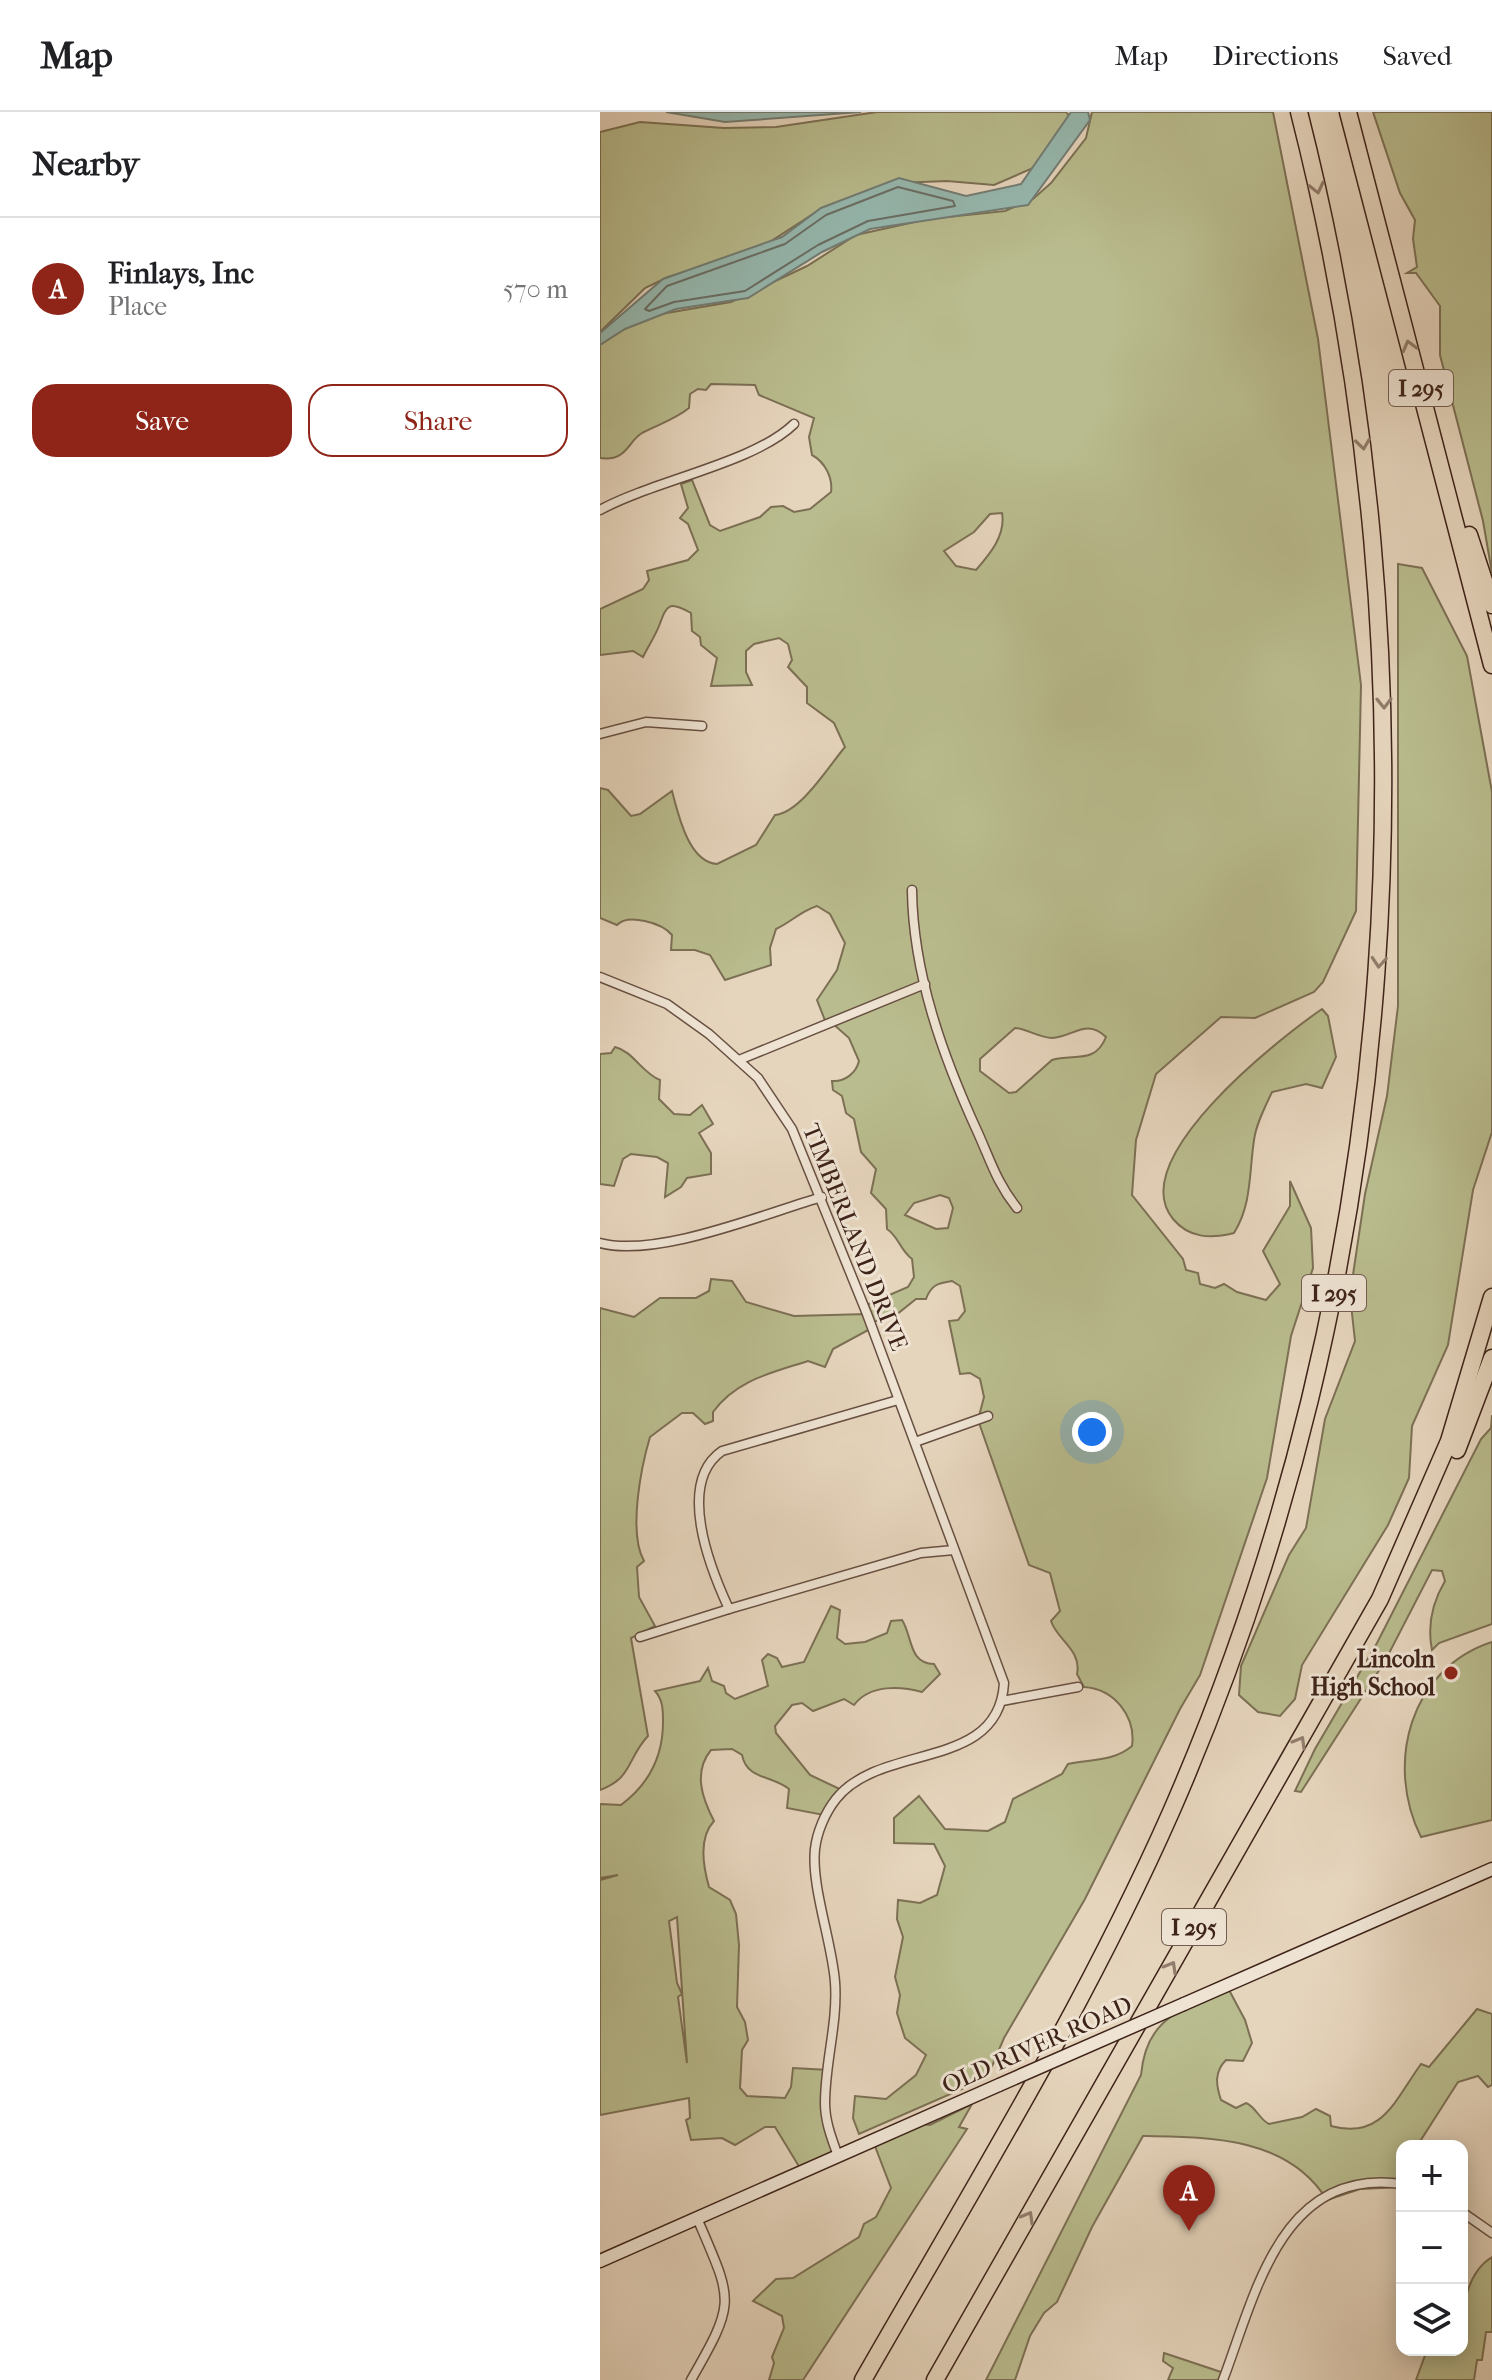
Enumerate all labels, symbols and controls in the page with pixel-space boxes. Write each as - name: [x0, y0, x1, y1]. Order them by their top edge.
- text: Map: [40, 33, 113, 78]
- text: Map: [1115, 39, 1168, 72]
- text: Directions: [1212, 39, 1339, 72]
- text: Saved: [1383, 39, 1452, 72]
- text: Nearby: [32, 144, 139, 184]
- one-way arrow: [1308, 180, 1325, 194]
- text: Finlays, Inc: [108, 256, 254, 291]
- text: A: [50, 274, 66, 305]
- text: 570 m: [503, 274, 568, 305]
- text: Place: [108, 291, 167, 322]
- one-way arrow: [1402, 339, 1419, 353]
- road number: I 295: [1389, 370, 1453, 406]
- button: Save: [32, 384, 292, 457]
- button: Share: [308, 384, 568, 457]
- one-way arrow: [1354, 437, 1371, 450]
- one-way arrow: [1375, 697, 1392, 710]
- one-way arrow: [1370, 956, 1387, 969]
- street label: TIMBERLAND DRIVE: [797, 1119, 913, 1355]
- road number: I 295: [1302, 1275, 1366, 1311]
- your location: [1072, 1412, 1112, 1452]
- place label: Lincoln High School: [1311, 1645, 1436, 1701]
- marker: Lincoln High School: [1442, 1664, 1460, 1682]
- one-way arrow: [1290, 1736, 1306, 1751]
- road number: I 295: [1162, 1909, 1226, 1945]
- one-way arrow: [1161, 1962, 1177, 1976]
- street label: OLD RIVER ROAD: [937, 1990, 1137, 2100]
- map controls: [1396, 2140, 1468, 2356]
- button: +: [1396, 2140, 1468, 2212]
- pin: A: [1163, 2165, 1215, 2231]
- one-way arrow: [1018, 2212, 1034, 2226]
- button: −: [1396, 2212, 1468, 2284]
- button: layers: [1396, 2284, 1468, 2356]

